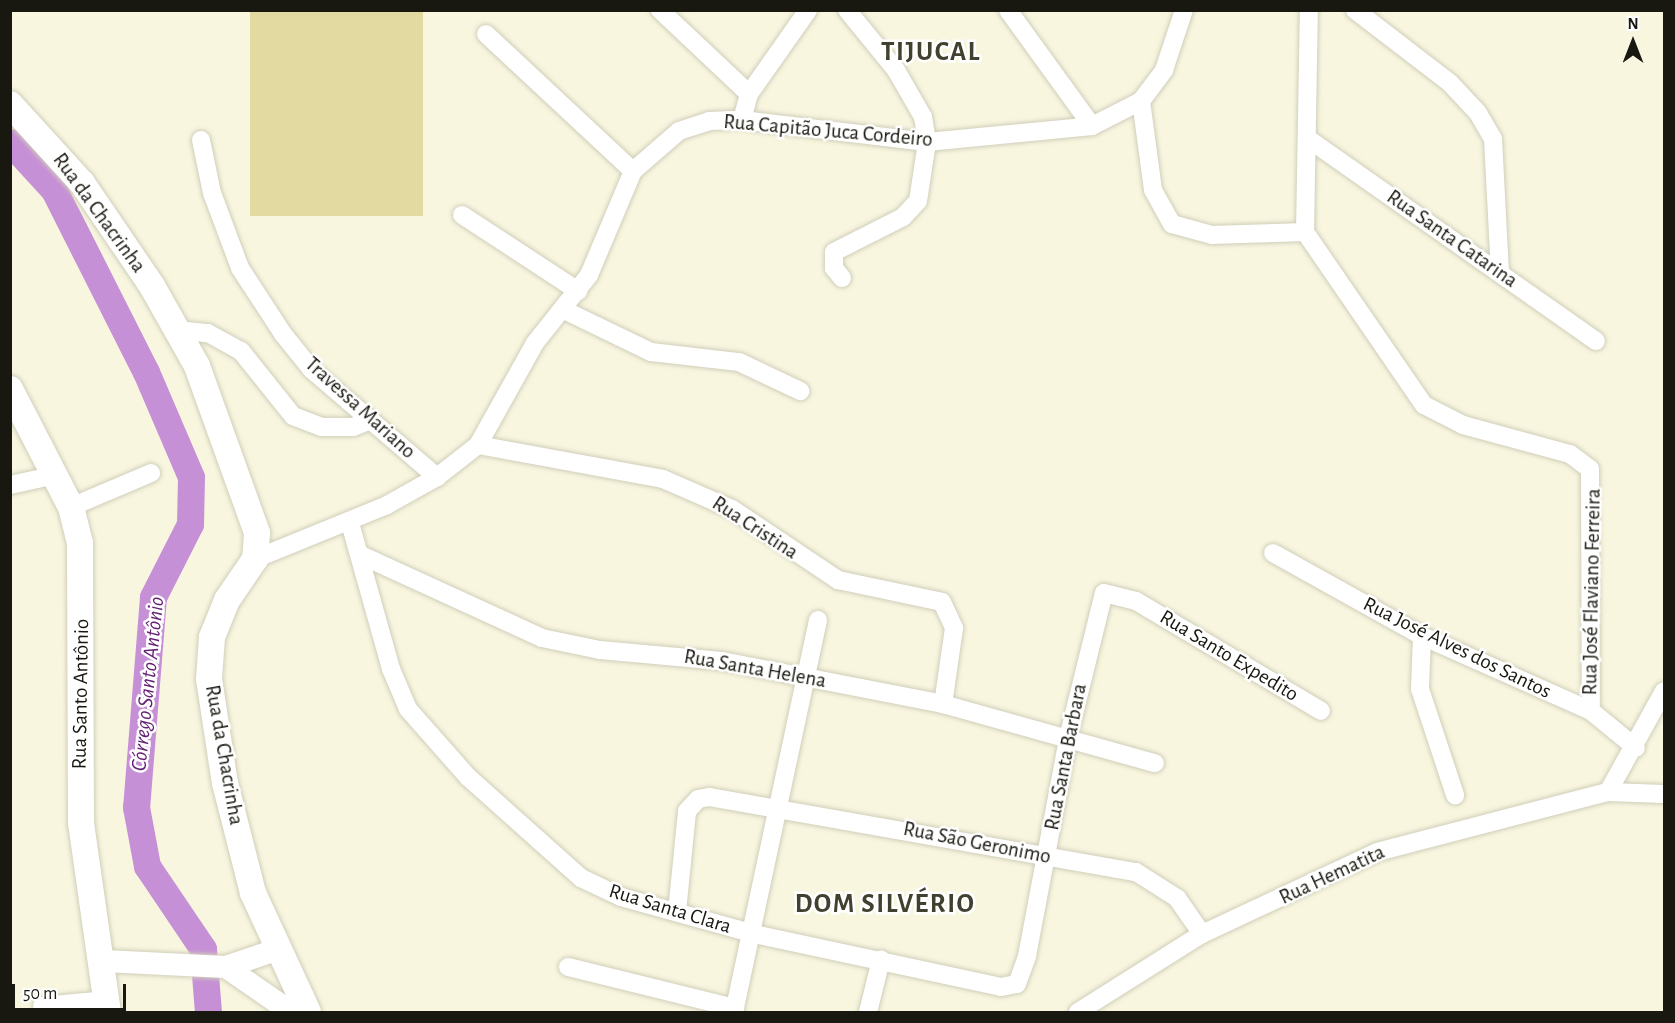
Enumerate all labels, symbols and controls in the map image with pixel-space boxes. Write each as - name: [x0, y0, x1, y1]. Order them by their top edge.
- north arrow: [1603, 12, 1663, 72]
- text: N: [1627, 16, 1639, 32]
- district label: TIJUCAL: [881, 36, 981, 68]
- street label: Rua Capitão Juca Cordeiro: [722, 109, 934, 153]
- street label: Rua da Chacrinha: [47, 148, 151, 278]
- street label: Rua Santa Catarina: [1382, 185, 1522, 293]
- street label: Travessa Mariano: [299, 352, 421, 464]
- street label: Rua José Flaviano Ferreira: [1578, 488, 1606, 696]
- street label: Rua Cristina: [707, 491, 803, 565]
- street label: Rua José Alves dos Santos: [1359, 592, 1555, 704]
- water label: Córrego Santo Antônio: [126, 595, 170, 773]
- street label: Rua Santo Expedito: [1155, 605, 1303, 707]
- street label: Rua Santo Antônio: [67, 618, 95, 770]
- street label: Rua Santa Helena: [682, 644, 828, 694]
- street label: Rua Santa Barbara: [1039, 681, 1093, 833]
- street label: Rua da Chacrinha: [199, 683, 249, 827]
- street label: Rua São Geronimo: [901, 816, 1053, 870]
- street label: Rua Hematita: [1275, 840, 1389, 910]
- street label: Rua Santa Clara: [606, 878, 734, 940]
- district label: DOM SILVÉRIO: [795, 888, 975, 920]
- scale bar: [15, 972, 129, 1010]
- text: 50 m: [23, 985, 57, 1003]

